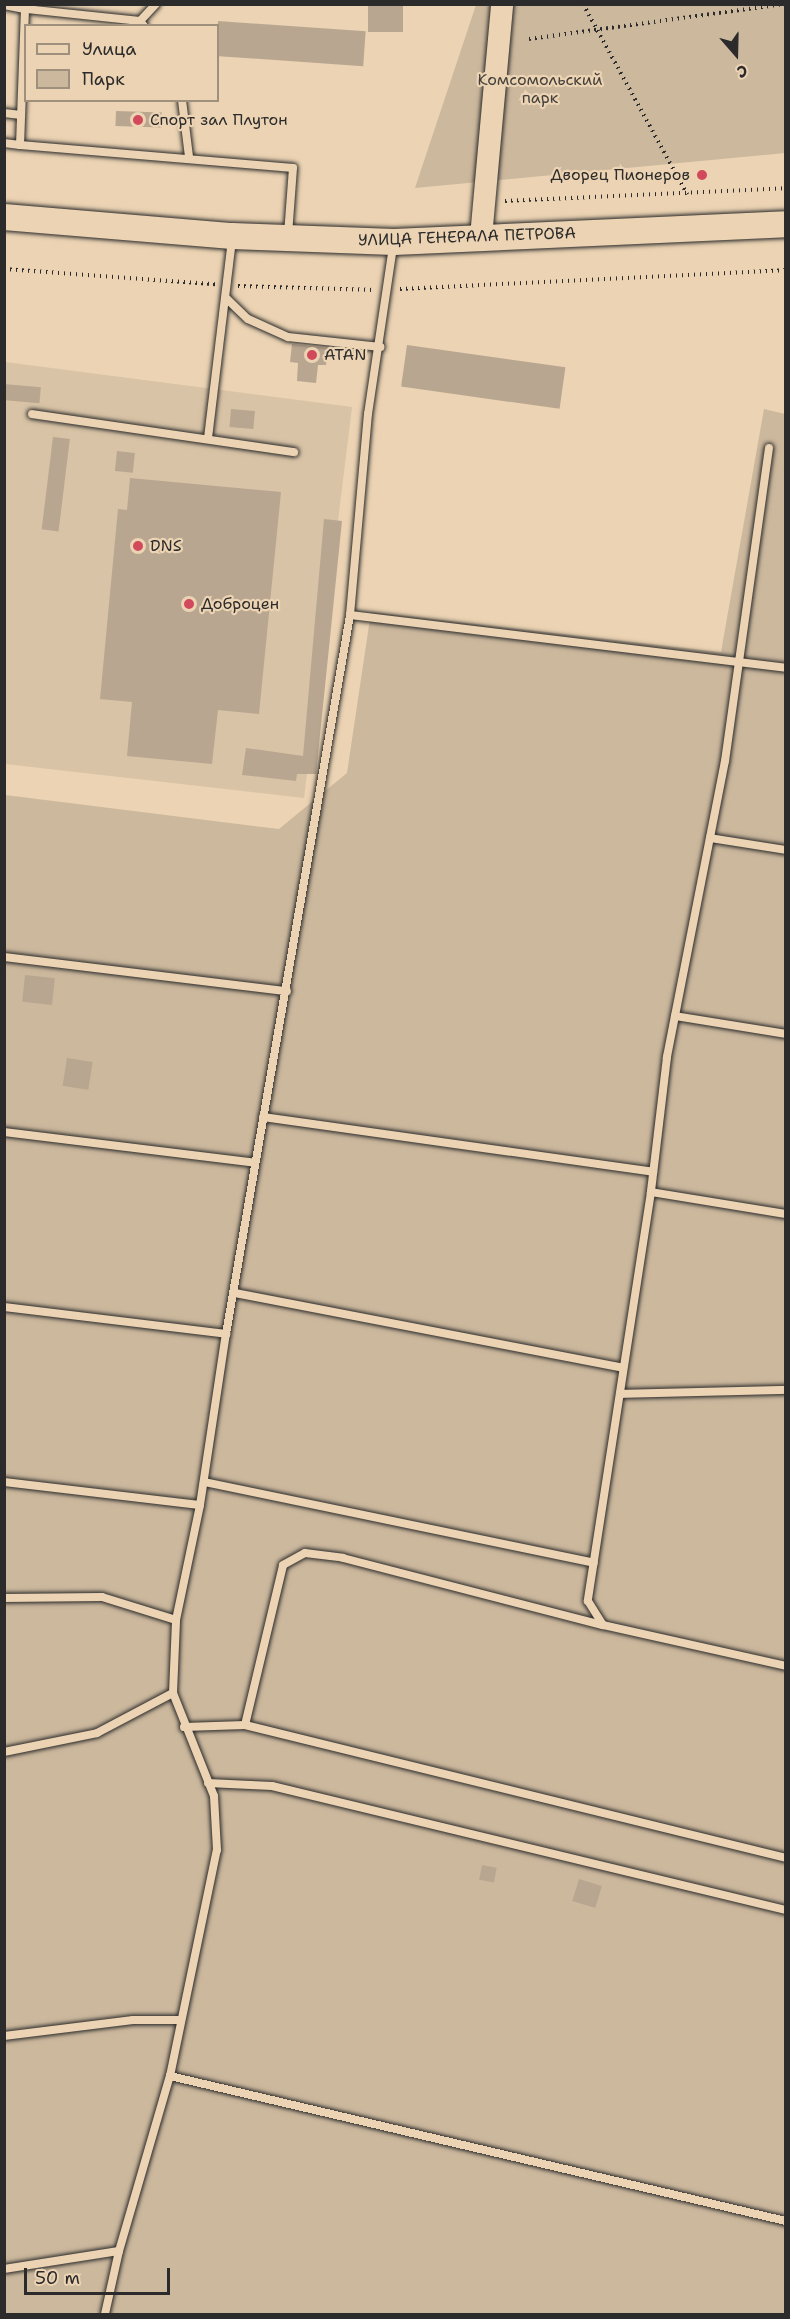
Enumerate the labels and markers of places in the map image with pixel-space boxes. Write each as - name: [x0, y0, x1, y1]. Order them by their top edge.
- place label: Спорт зал Плутон: [150, 110, 288, 130]
- marker: Спорт зал Плутон: [131, 113, 145, 127]
- place label: Дворец Пионеров: [550, 165, 690, 185]
- marker: Дворец Пионеров: [695, 168, 709, 182]
- place label: ATAN: [324, 345, 366, 365]
- marker: ATAN: [305, 348, 319, 362]
- place label: DNS: [150, 536, 182, 556]
- marker: DNS: [131, 539, 145, 553]
- place label: Доброцен: [201, 594, 279, 614]
- marker: Доброцен: [182, 597, 196, 611]

